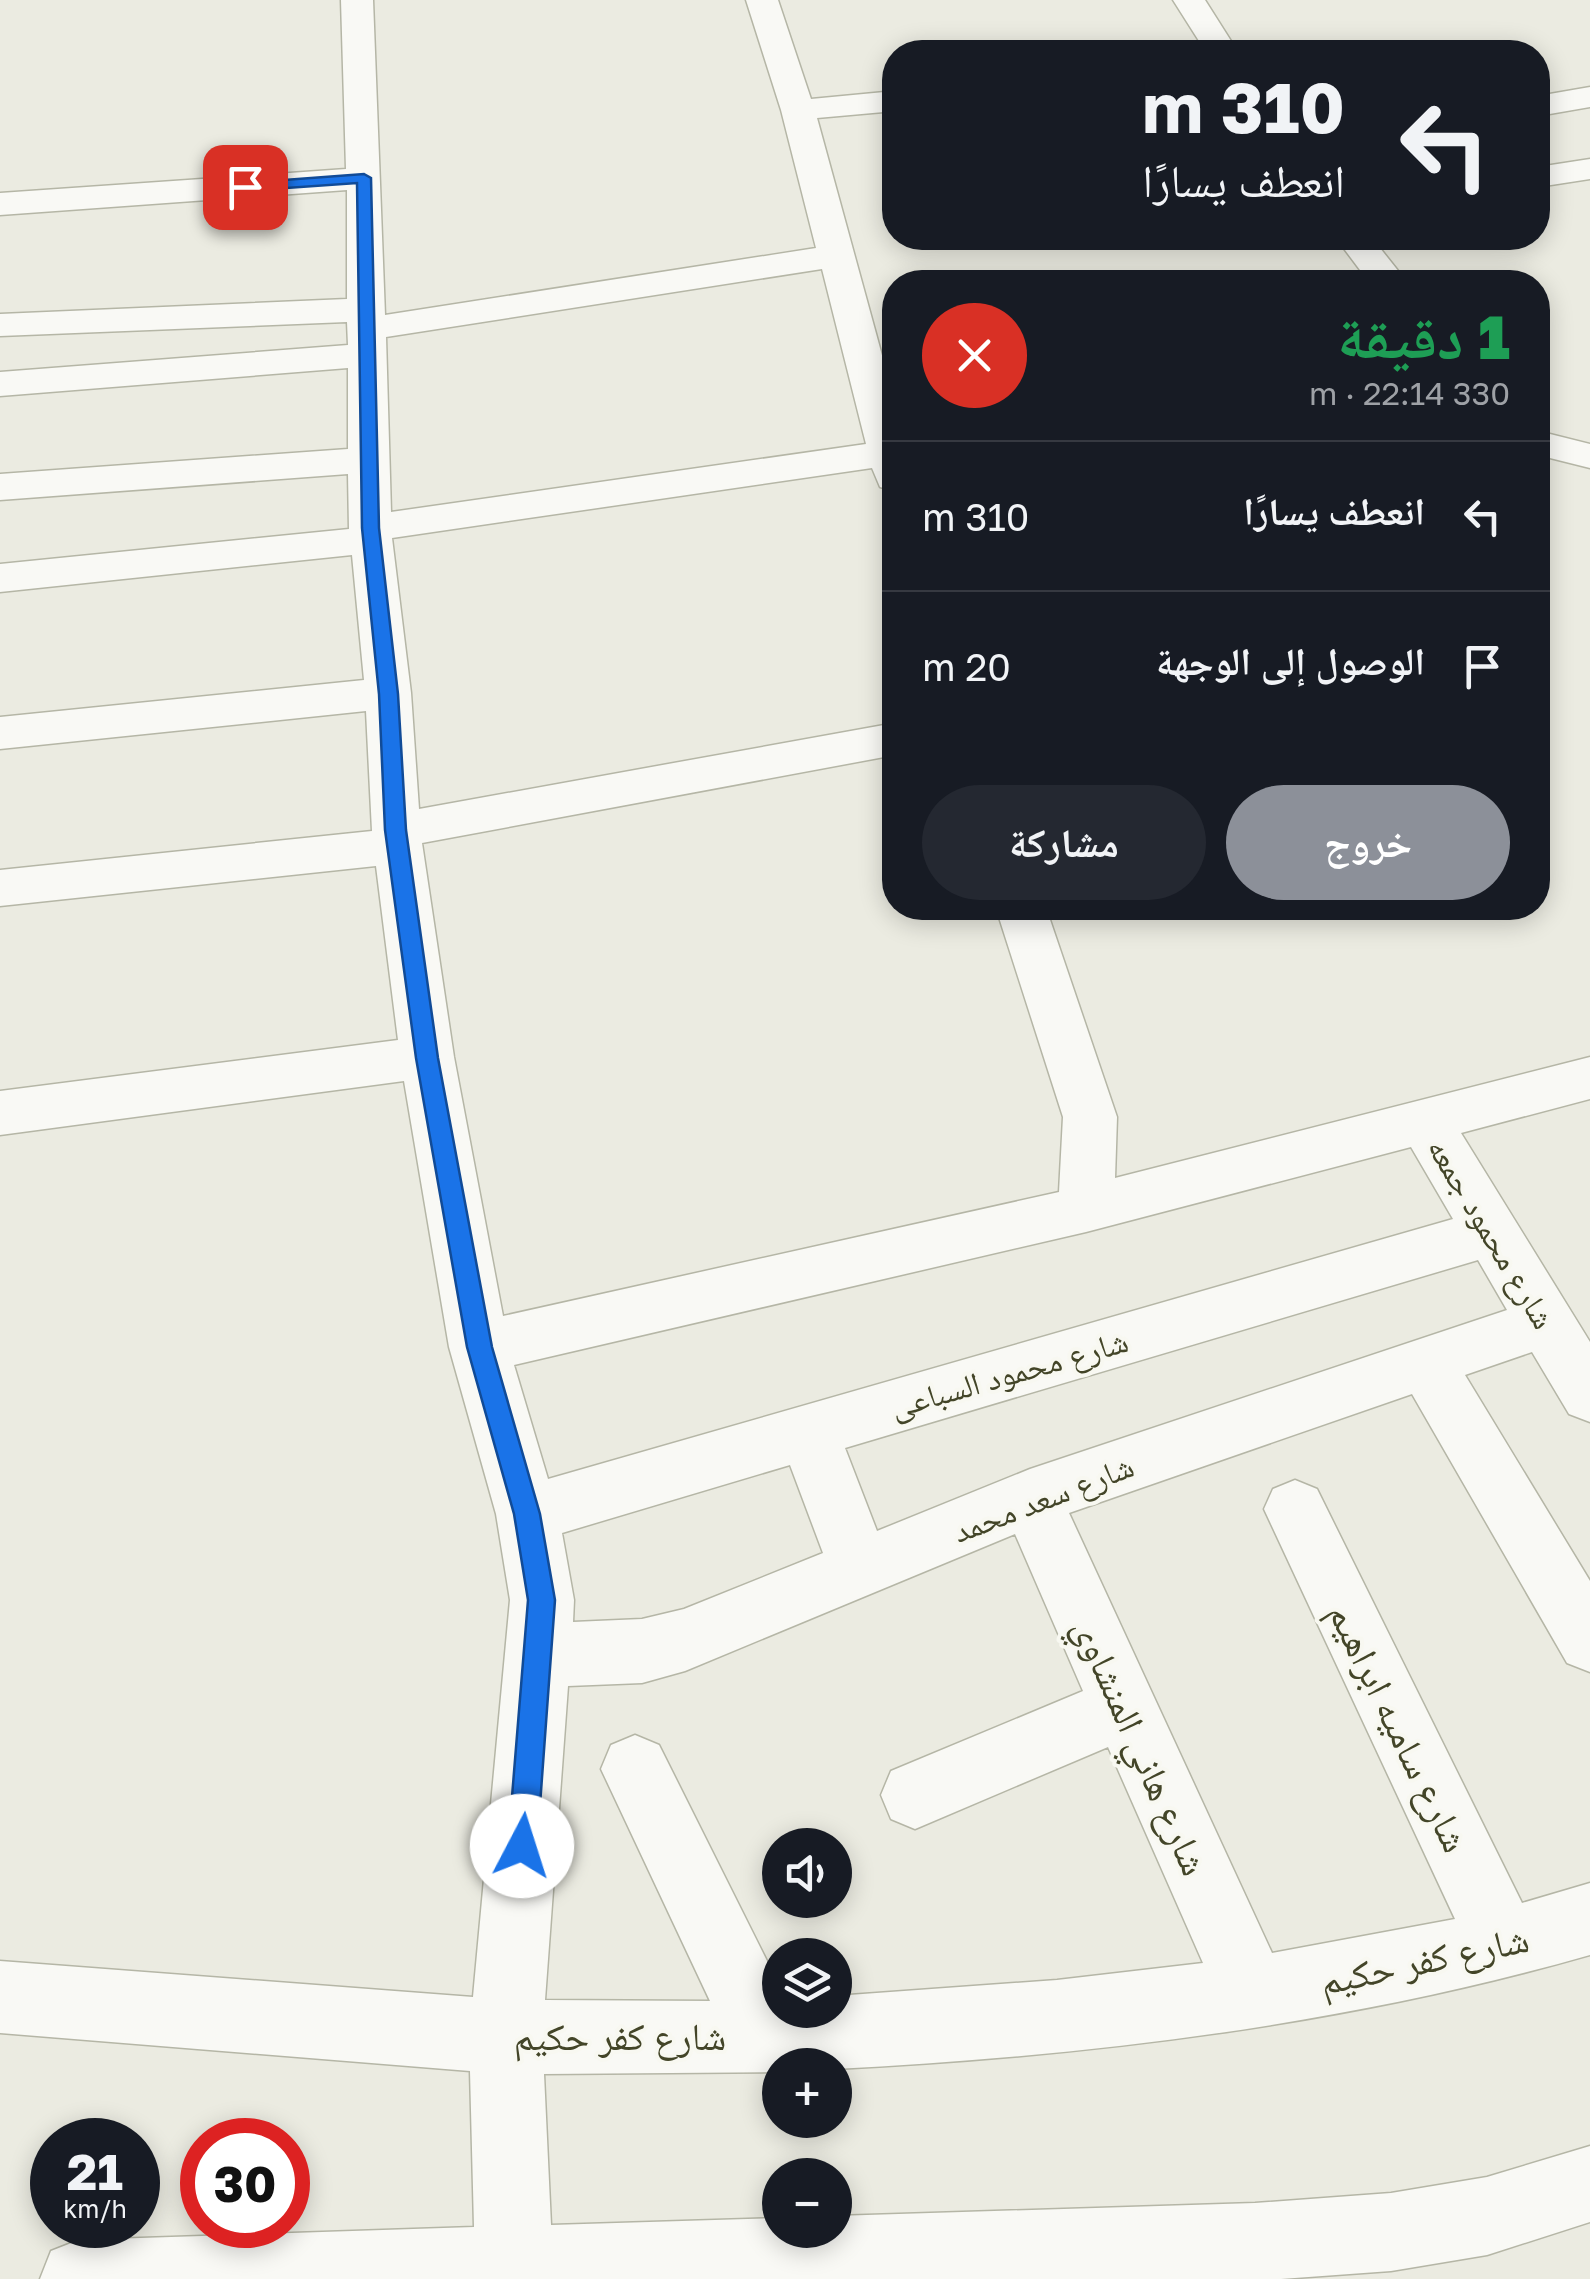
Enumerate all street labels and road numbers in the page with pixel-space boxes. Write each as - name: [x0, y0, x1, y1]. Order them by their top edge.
- street label: شارع محمود جمعه: [1419, 1131, 1564, 1336]
- street label: شارع محمود السباعى: [886, 1321, 1133, 1427]
- street label: شارع سعد محمد: [947, 1446, 1139, 1552]
- street label: شارع ساميه ابراهيم: [1317, 1595, 1480, 1860]
- street label: شارع هاني المنشاوي: [1057, 1610, 1219, 1885]
- street label: شارع كفر حكيم: [1315, 1915, 1533, 2007]
- street label: شارع كفر حكيم: [514, 2013, 726, 2062]

